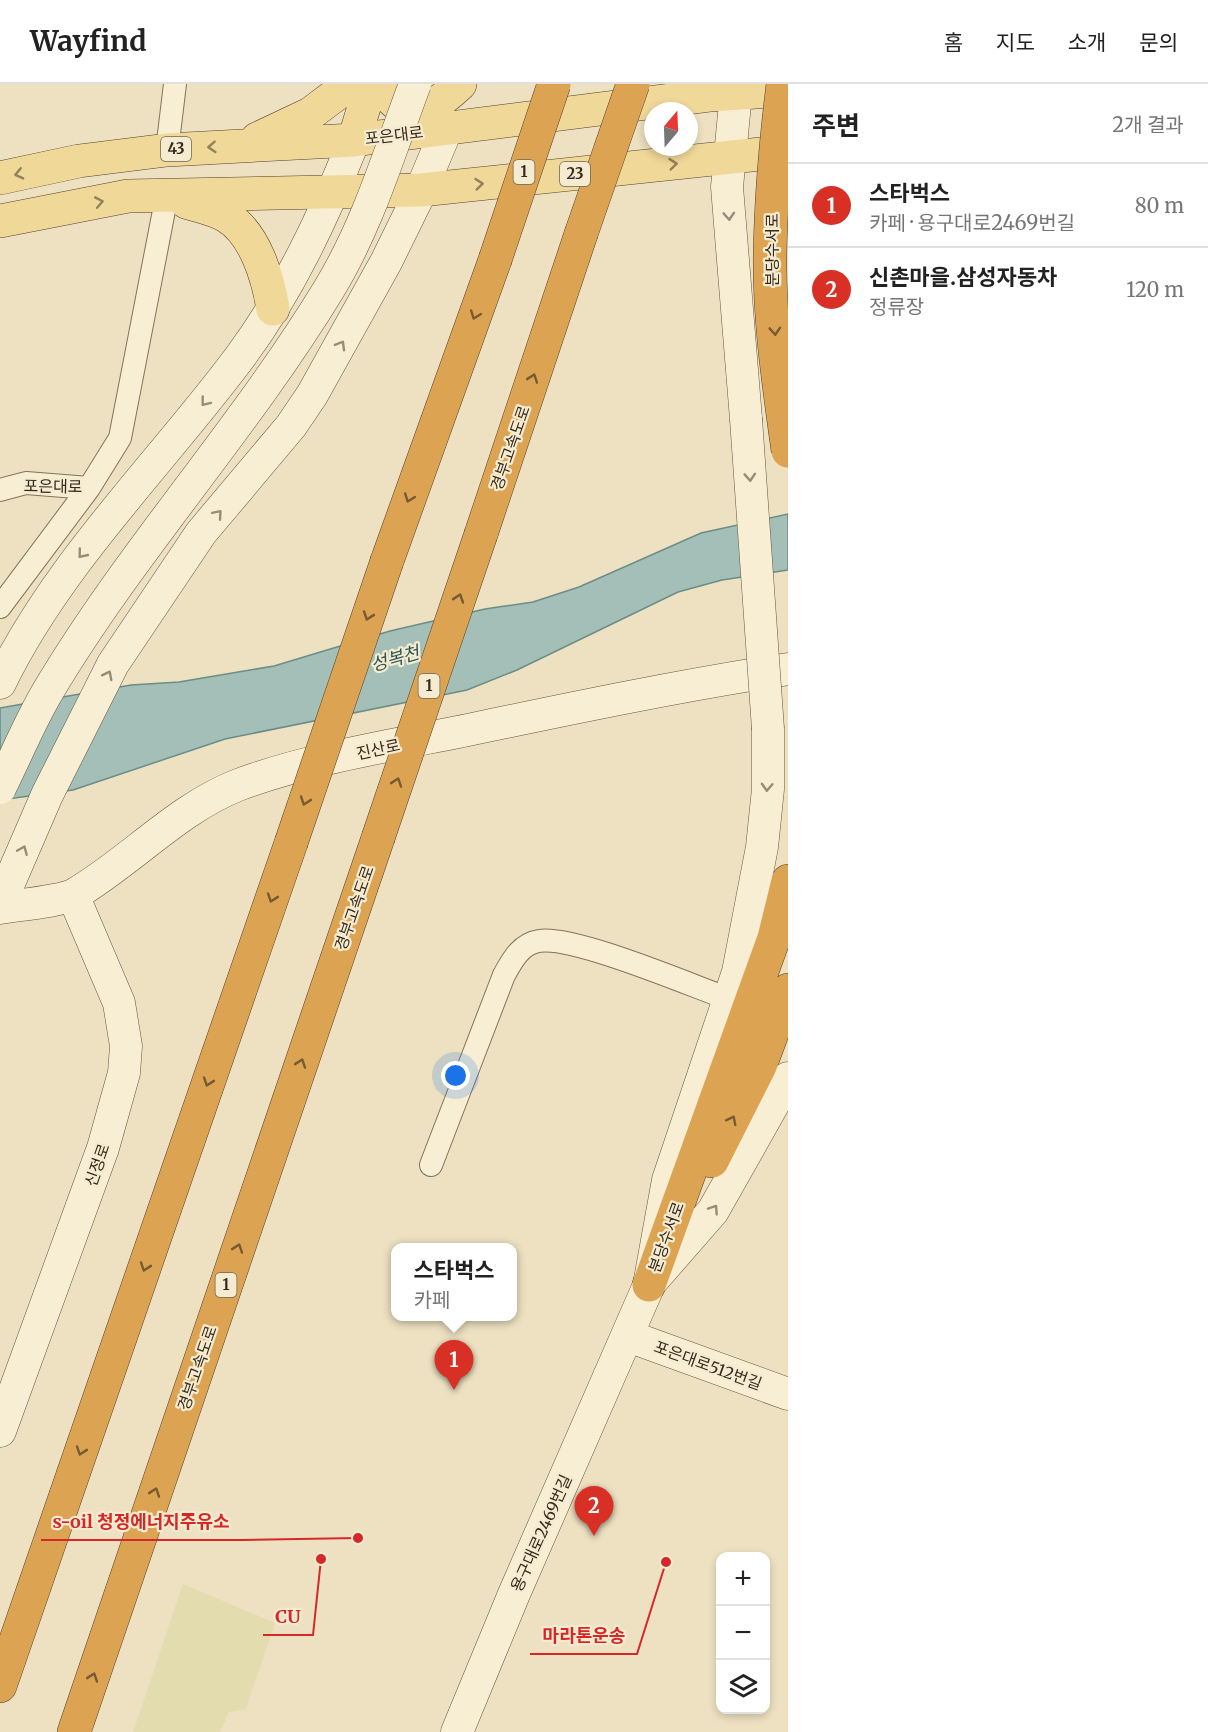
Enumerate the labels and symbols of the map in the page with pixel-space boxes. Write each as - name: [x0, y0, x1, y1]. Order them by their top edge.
- north arrow: [644, 102, 698, 156]
- street label: 포은대로: [364, 121, 425, 149]
- road number: 43: [161, 137, 191, 161]
- one-way arrow: [207, 140, 216, 153]
- one-way arrow: [669, 158, 678, 171]
- road number: 1: [514, 160, 534, 184]
- road number: 23: [560, 162, 590, 186]
- one-way arrow: [14, 167, 24, 180]
- one-way arrow: [475, 178, 484, 191]
- one-way arrow: [93, 196, 103, 209]
- one-way arrow: [722, 212, 735, 221]
- street label: 분당수서로: [762, 213, 782, 287]
- one-way arrow: [469, 309, 482, 320]
- one-way arrow: [768, 326, 781, 335]
- one-way arrow: [333, 340, 345, 351]
- one-way arrow: [526, 374, 538, 384]
- one-way arrow: [201, 395, 212, 406]
- street label: 경부고속도로: [486, 403, 534, 493]
- one-way arrow: [744, 473, 757, 482]
- street label: 포은대로: [23, 475, 83, 497]
- one-way arrow: [404, 493, 417, 503]
- one-way arrow: [211, 510, 222, 521]
- one-way arrow: [79, 547, 90, 558]
- one-way arrow: [452, 593, 465, 603]
- one-way arrow: [363, 610, 376, 621]
- water label: 성복천: [368, 640, 424, 676]
- one-way arrow: [101, 670, 112, 681]
- road number: 1: [418, 674, 440, 698]
- street label: 진산로: [354, 735, 402, 763]
- one-way arrow: [389, 777, 402, 788]
- one-way arrow: [761, 783, 774, 792]
- one-way arrow: [300, 795, 313, 806]
- one-way arrow: [16, 846, 28, 857]
- street label: 경부고속도로: [330, 863, 378, 953]
- one-way arrow: [267, 892, 280, 903]
- one-way arrow: [294, 1058, 307, 1069]
- your location: [441, 1061, 470, 1090]
- one-way arrow: [203, 1077, 216, 1087]
- one-way arrow: [725, 1116, 736, 1127]
- street label: 신정로: [80, 1141, 114, 1189]
- street label: 분당수서로: [644, 1199, 688, 1275]
- one-way arrow: [707, 1204, 718, 1215]
- one-way arrow: [231, 1243, 244, 1254]
- one-way arrow: [139, 1261, 152, 1272]
- road number: 1: [216, 1273, 236, 1297]
- street label: 경부고속도로: [173, 1323, 221, 1413]
- street label: 포은대로512번길: [651, 1336, 765, 1394]
- pin: 1: [434, 1340, 474, 1390]
- one-way arrow: [76, 1445, 89, 1456]
- street label: 용구대로2469번길: [506, 1471, 576, 1595]
- pin: 2: [574, 1486, 614, 1536]
- one-way arrow: [148, 1487, 161, 1498]
- callout: s-oil 청정에너지주유소: [41, 1504, 242, 1540]
- text: s-oil 청정에너지주유소: [52, 1510, 230, 1533]
- callout: CU: [263, 1599, 313, 1635]
- text: CU: [275, 1605, 301, 1628]
- callout: 마라톤운송: [530, 1618, 637, 1654]
- text: 마라톤운송: [543, 1624, 625, 1647]
- one-way arrow: [85, 1672, 98, 1683]

